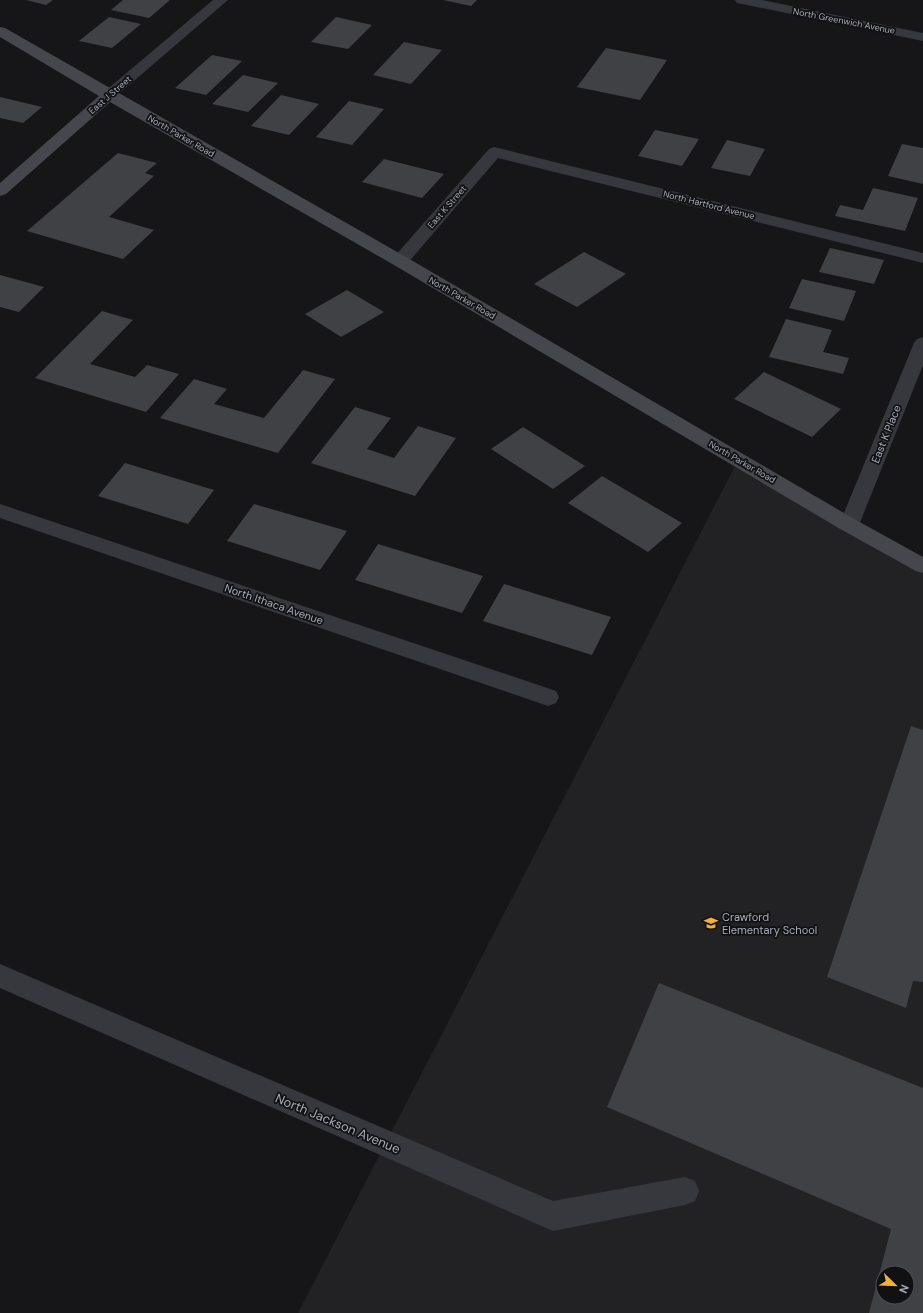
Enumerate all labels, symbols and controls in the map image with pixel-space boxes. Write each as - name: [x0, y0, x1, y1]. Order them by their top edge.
- street label: North Greenwich Avenue: [792, 5, 896, 37]
- street label: East J Street: [86, 73, 134, 117]
- street label: North Parker Road: [145, 112, 217, 160]
- street label: East K Street: [425, 183, 469, 231]
- street label: North Hartford Avenue: [662, 188, 756, 222]
- street label: North Parker Road: [426, 274, 498, 322]
- street label: East K Place: [868, 403, 904, 465]
- street label: North Parker Road: [706, 438, 778, 486]
- street label: North Ithaca Avenue: [223, 581, 325, 627]
- place label: Crawford Elementary School: [722, 910, 817, 937]
- school or university icon: Crawford Elementary School: [703, 915, 719, 931]
- street label: North Jackson Avenue: [273, 1089, 403, 1157]
- north arrow: [875, 1265, 915, 1305]
- text: N: [896, 1282, 912, 1295]

